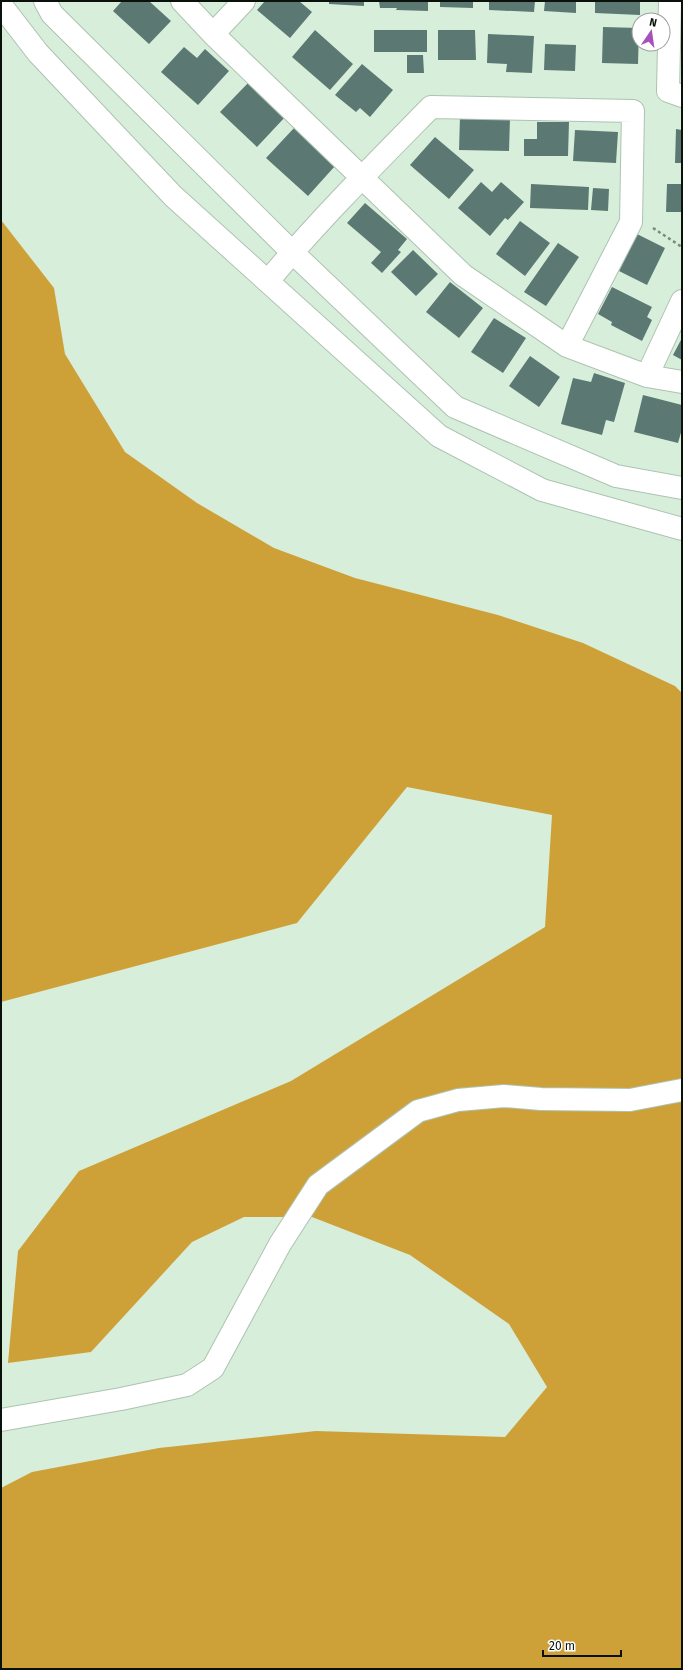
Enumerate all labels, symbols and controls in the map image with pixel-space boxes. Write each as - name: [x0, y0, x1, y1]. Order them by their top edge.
- north arrow: [631, 12, 671, 52]
- text: N: [648, 16, 658, 30]
- scale bar: [543, 1632, 621, 1658]
- text: 20 m: [549, 1639, 575, 1653]

